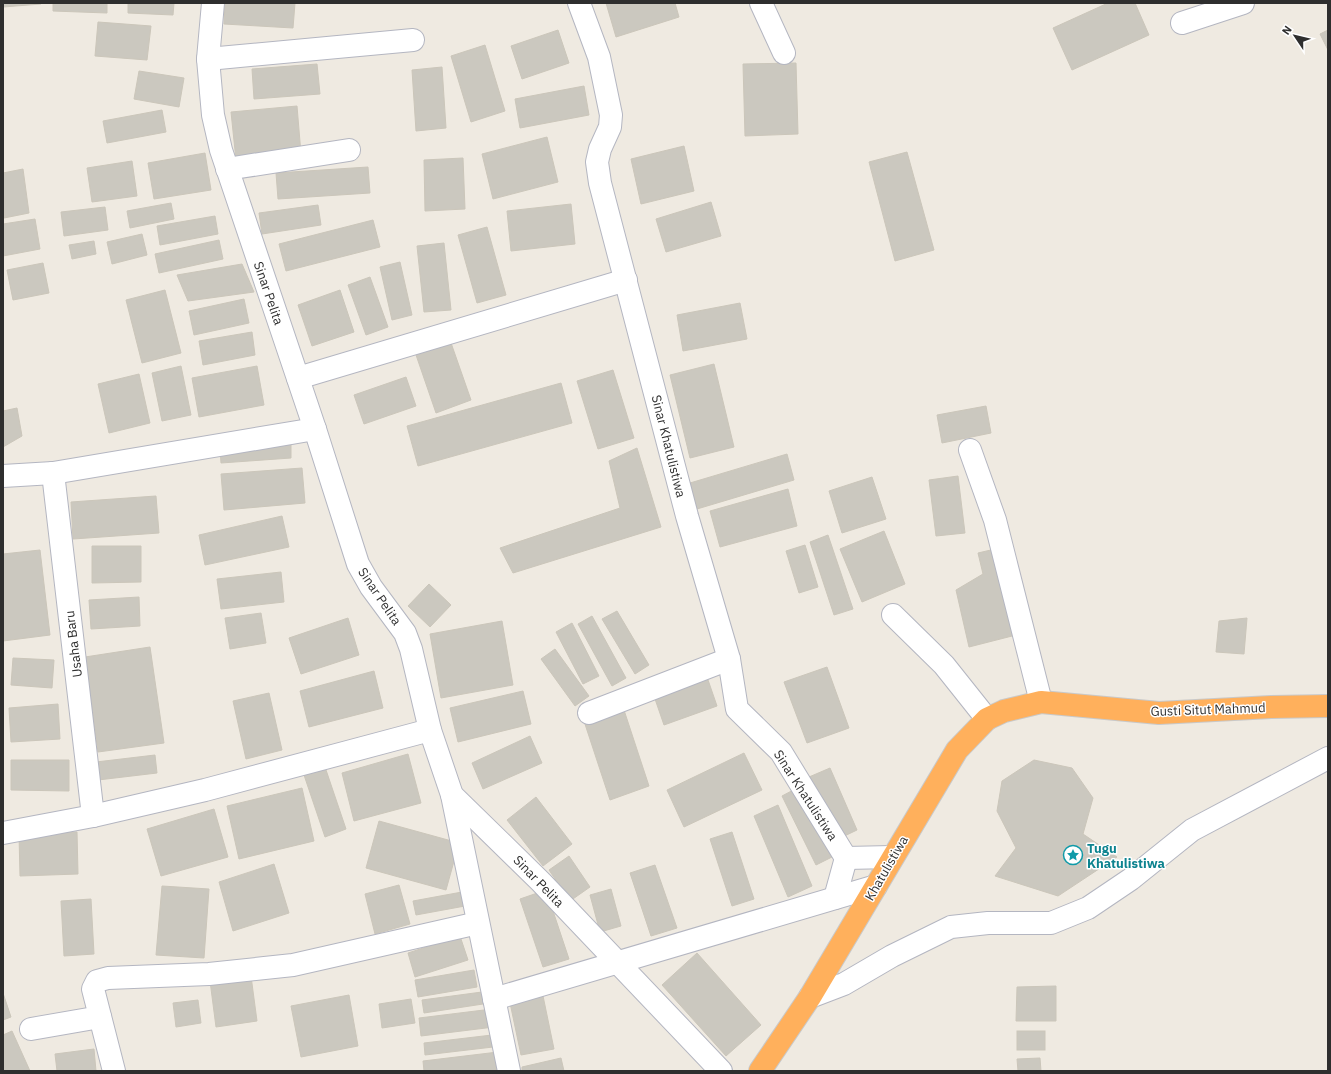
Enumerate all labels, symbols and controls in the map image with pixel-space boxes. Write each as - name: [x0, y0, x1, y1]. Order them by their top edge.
- north arrow: [1275, 16, 1315, 56]
- text: N: [1279, 23, 1295, 38]
- street label: Sinar Pelita: [250, 259, 287, 327]
- street label: Sinar Khatulistiwa: [648, 393, 689, 499]
- street label: Sinar Pelita: [354, 564, 405, 628]
- street label: Usaha Baru: [61, 610, 86, 678]
- street label: Gusti Situt Mahmud: [1150, 699, 1266, 720]
- street label: Sinar Khatulistiwa: [770, 747, 841, 844]
- street label: Khatulistiwa: [861, 833, 912, 904]
- place label: Tugu Khatulistiwa: [1087, 840, 1165, 872]
- place icon: Tugu Khatulistiwa: [1062, 844, 1084, 866]
- street label: Sinar Pelita: [510, 852, 568, 911]

